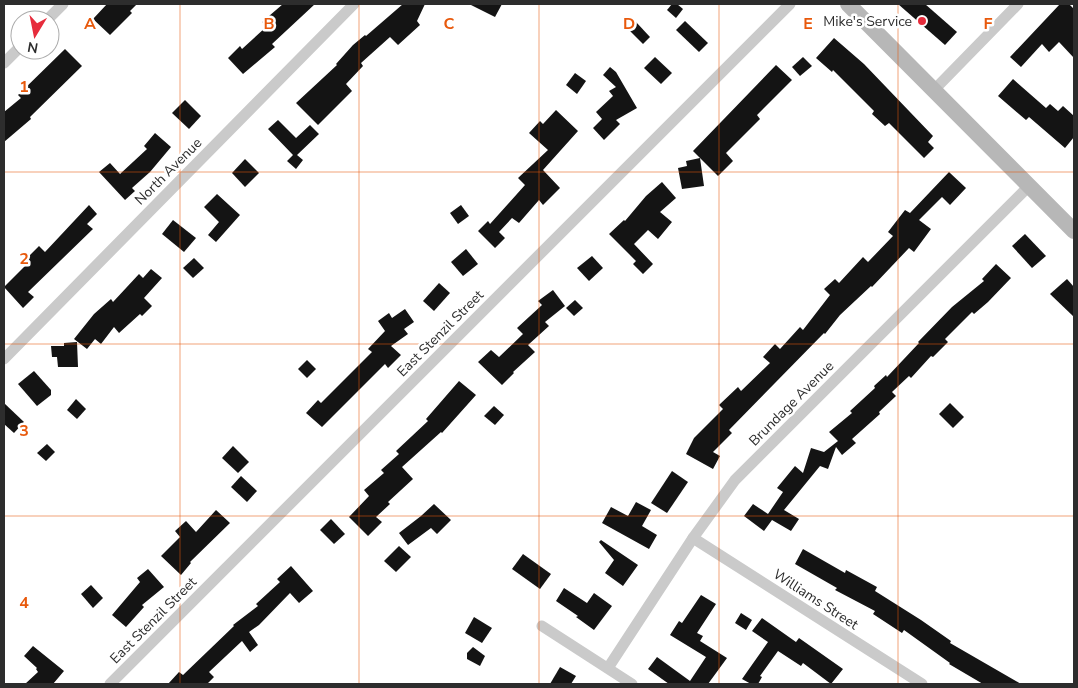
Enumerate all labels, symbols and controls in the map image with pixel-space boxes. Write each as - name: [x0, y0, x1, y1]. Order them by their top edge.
- north arrow: [10, 10, 60, 60]
- place label: Mike's Service: [823, 12, 912, 31]
- text: A: [84, 13, 96, 35]
- text: B: [263, 13, 275, 35]
- text: C: [444, 13, 455, 35]
- text: D: [623, 13, 635, 35]
- text: E: [803, 13, 813, 35]
- text: F: [984, 13, 993, 35]
- marker: Mike's Service: [916, 15, 928, 27]
- text: N: [26, 37, 40, 58]
- text: 1: [19, 76, 29, 98]
- street label: North Avenue: [131, 134, 206, 209]
- text: 2: [19, 248, 29, 270]
- street label: East Stenzil Street: [393, 286, 488, 381]
- street label: Brundage Avenue: [745, 357, 838, 450]
- text: 3: [19, 420, 29, 442]
- street label: Williams Street: [769, 565, 862, 634]
- street label: East Stenzil Street: [106, 573, 201, 668]
- text: 4: [19, 592, 29, 614]

